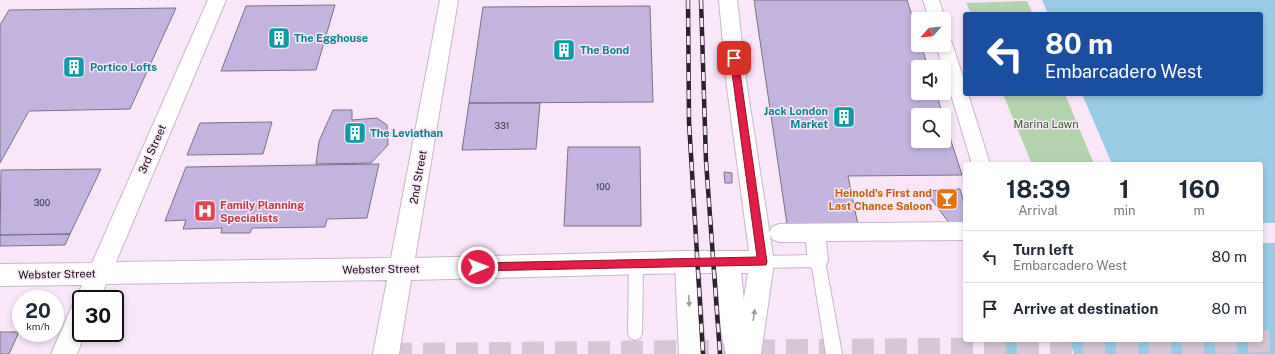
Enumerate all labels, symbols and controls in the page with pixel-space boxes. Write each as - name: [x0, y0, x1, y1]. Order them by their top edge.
- north arrow: [911, 12, 951, 52]
- map controls: [911, 12, 951, 148]
- building icon: The Egghouse: [266, 25, 292, 51]
- text: 80 m: [1045, 27, 1113, 60]
- icon: left: [979, 28, 1031, 80]
- place label: The Egghouse: [294, 32, 368, 44]
- building icon: The Bond: [551, 37, 577, 63]
- pin: [717, 41, 751, 75]
- place label: The Bond: [580, 44, 629, 56]
- icon: arrive: [723, 47, 745, 69]
- building icon: Portico Lofts: [61, 54, 87, 80]
- button: sound: [911, 60, 951, 100]
- place label: Portico Lofts: [90, 61, 157, 73]
- text: Embarcadero West: [1045, 61, 1203, 82]
- building icon: Jack London Market: [831, 104, 857, 130]
- place label: Jack London Market: [764, 105, 828, 130]
- button: search: [911, 108, 951, 148]
- park label: Marina Lawn: [1014, 118, 1078, 130]
- building icon: The Leviathan: [342, 120, 368, 146]
- house number: 331: [495, 120, 509, 131]
- street label: 3rd Street: [136, 123, 168, 175]
- place label: The Leviathan: [370, 127, 443, 139]
- street label: 2nd Street: [407, 149, 429, 205]
- text: 18:39: [1006, 175, 1071, 203]
- text: 1: [1119, 175, 1130, 203]
- text: 160: [1178, 175, 1220, 203]
- house number: 100: [596, 181, 611, 192]
- bar icon: Heinold's First and Last Chance Saloon: [934, 186, 960, 212]
- place label: Heinold's First and Last Chance Saloon: [829, 187, 932, 212]
- house number: 300: [34, 197, 51, 208]
- hospital icon: Family Planning Specialists: [192, 198, 218, 224]
- place label: Family Planning Specialists: [220, 199, 304, 224]
- text: Arrival: [1018, 203, 1058, 218]
- text: min: [1113, 203, 1136, 218]
- text: m: [1194, 203, 1205, 218]
- text: Turn left: [1013, 241, 1074, 258]
- position arrow: [457, 246, 499, 288]
- icon: left: [979, 246, 1001, 268]
- text: 80 m: [1212, 248, 1247, 265]
- text: Embarcadero West: [1013, 258, 1127, 273]
- street label: Webster Street: [342, 262, 420, 276]
- street label: Webster Street: [18, 267, 96, 281]
- speed limit sign: 30: [72, 290, 124, 342]
- one-way arrow: [685, 295, 692, 307]
- icon: arrive: [979, 298, 1001, 320]
- text: 20: [25, 299, 51, 323]
- text: Arrive at destination: [1013, 300, 1158, 317]
- text: 80 m: [1212, 300, 1247, 317]
- one-way arrow: [751, 309, 757, 322]
- text: km/h: [26, 320, 50, 332]

